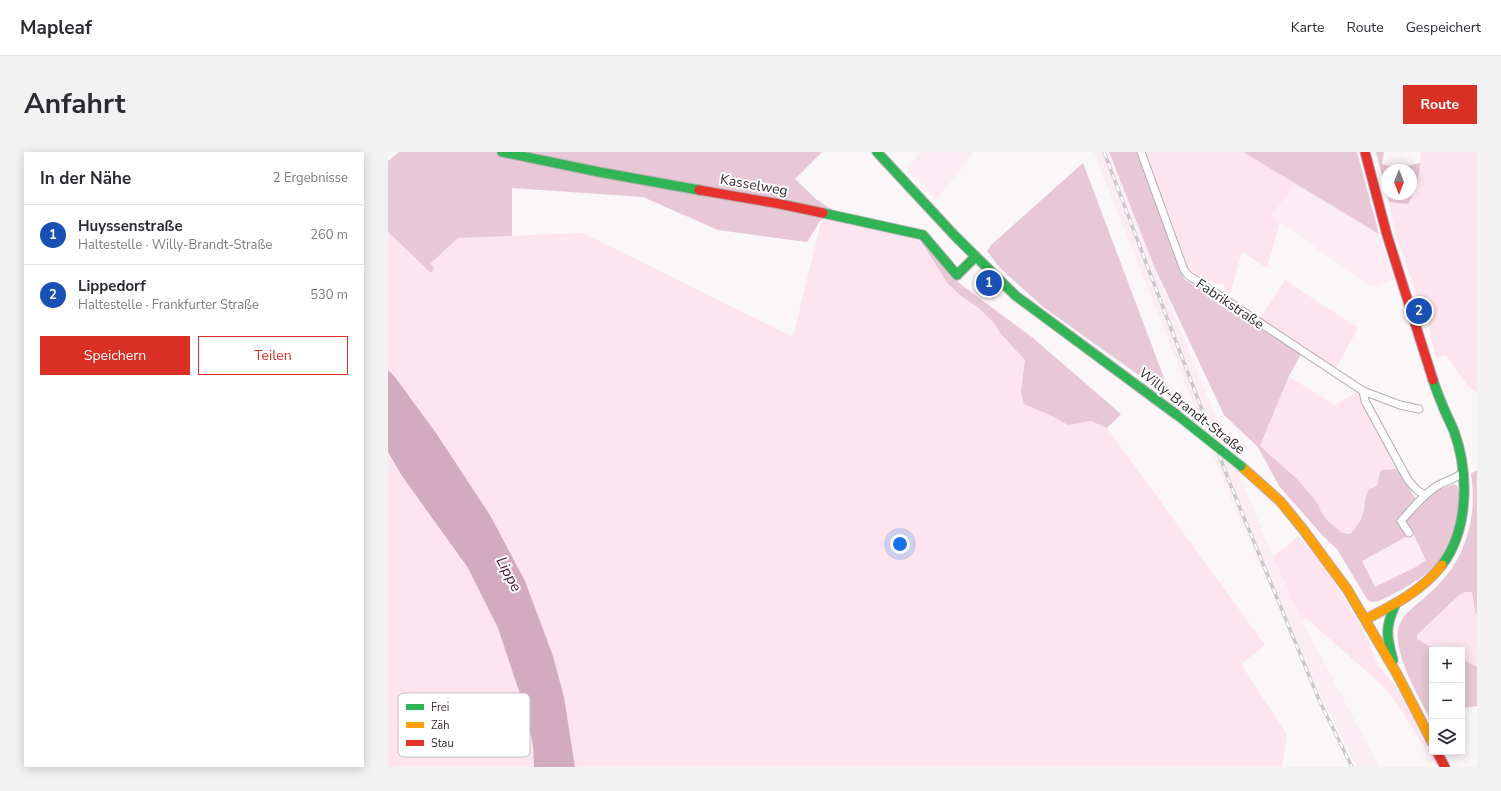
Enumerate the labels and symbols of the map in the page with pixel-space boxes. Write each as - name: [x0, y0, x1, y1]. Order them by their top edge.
- north arrow: [1381, 164, 1417, 200]
- street label: Kasselweg: [719, 170, 789, 200]
- pin: 1: [976, 268, 1002, 298]
- street label: Fabrikstraße: [1192, 274, 1268, 334]
- pin: 2: [1406, 296, 1432, 326]
- street label: Willy-Brandt-Straße: [1135, 364, 1249, 458]
- your location: [890, 534, 910, 554]
- water label: Lippe: [491, 553, 527, 595]
- legend: [398, 693, 530, 757]
- text: Frei: [431, 700, 449, 715]
- text: Zäh: [431, 718, 449, 733]
- text: Stau: [431, 736, 454, 751]

